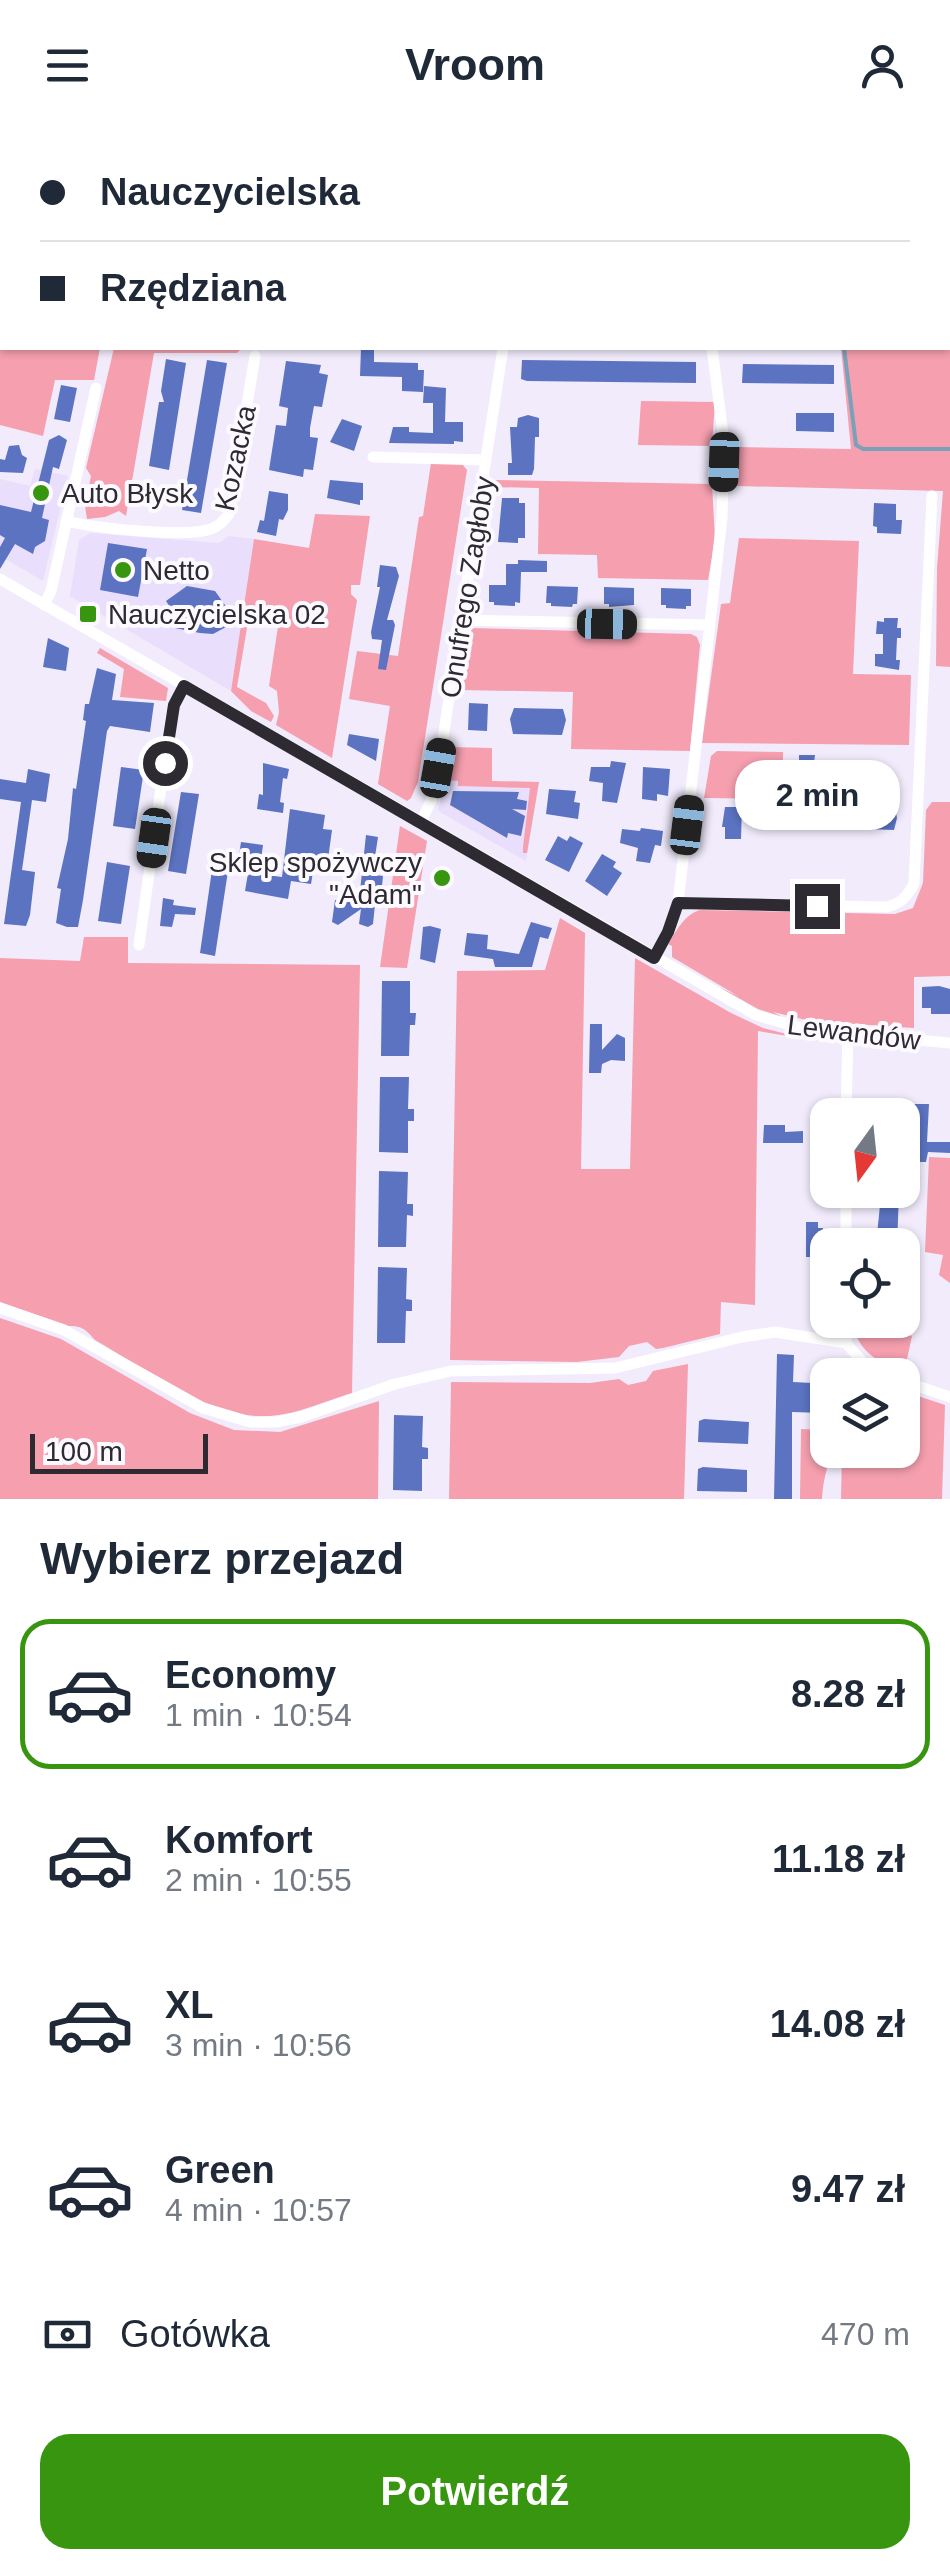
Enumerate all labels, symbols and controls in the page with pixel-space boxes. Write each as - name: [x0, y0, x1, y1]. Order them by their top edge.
- icon: menu: [40, 38, 95, 93]
- icon: person: [855, 38, 910, 93]
- text: Vroom: [405, 39, 545, 90]
- text: Nauczycielska: [100, 171, 360, 213]
- text: Rzędziana: [100, 267, 286, 309]
- street label: Kozacka: [209, 402, 262, 514]
- car: [708, 431, 740, 493]
- street label: Onufrego Zagłoby: [435, 474, 500, 700]
- place label: Auto Błysk: [61, 478, 194, 509]
- marker: Auto Błysk: [30, 482, 52, 504]
- place label: Netto: [143, 555, 210, 586]
- marker: Netto: [112, 559, 134, 581]
- place label: Nauczycielska 02: [108, 599, 326, 630]
- marker: Nauczycielska 02: [77, 603, 99, 625]
- car: [577, 608, 637, 640]
- car: [418, 736, 458, 800]
- route start: [143, 741, 188, 786]
- callout: 2 min: [734, 761, 900, 831]
- text: 2 min: [776, 777, 859, 813]
- car: [668, 793, 706, 857]
- car: [135, 806, 173, 870]
- place label: Sklep spożywczy "Adam": [209, 847, 422, 910]
- marker: Sklep spożywczy "Adam": [431, 867, 453, 889]
- route end: [795, 884, 840, 929]
- street label: Lewandów: [786, 1009, 923, 1056]
- north arrow: [810, 1098, 920, 1208]
- map controls: [810, 1098, 920, 1468]
- button: locate: [810, 1228, 920, 1338]
- button: layers: [810, 1358, 920, 1468]
- scale bar: [30, 1429, 208, 1473]
- text: 100 m: [45, 1436, 123, 1467]
- text: Wybierz przejazd: [40, 1533, 404, 1584]
- icon: car: [45, 1649, 135, 1739]
- text: Economy: [165, 1654, 336, 1696]
- text: 8.28 zł: [791, 1673, 905, 1715]
- text: 1 min · 10:54: [165, 1697, 352, 1733]
- icon: car: [45, 1814, 135, 1904]
- text: Komfort: [165, 1819, 313, 1861]
- text: 11.18 zł: [772, 1838, 905, 1880]
- text: 2 min · 10:55: [165, 1862, 352, 1898]
- icon: car: [45, 1979, 135, 2069]
- text: XL: [165, 1984, 214, 2026]
- text: 14.08 zł: [770, 2003, 905, 2045]
- text: 3 min · 10:56: [165, 2027, 352, 2063]
- icon: car: [45, 2144, 135, 2234]
- text: Green: [165, 2149, 275, 2191]
- text: 9.47 zł: [791, 2168, 905, 2210]
- text: 4 min · 10:57: [165, 2192, 352, 2228]
- icon: cash: [40, 2307, 95, 2362]
- text: Gotówka: [120, 2313, 270, 2355]
- text: 470 m: [821, 2316, 910, 2352]
- button: Potwierdź: [40, 2434, 910, 2549]

